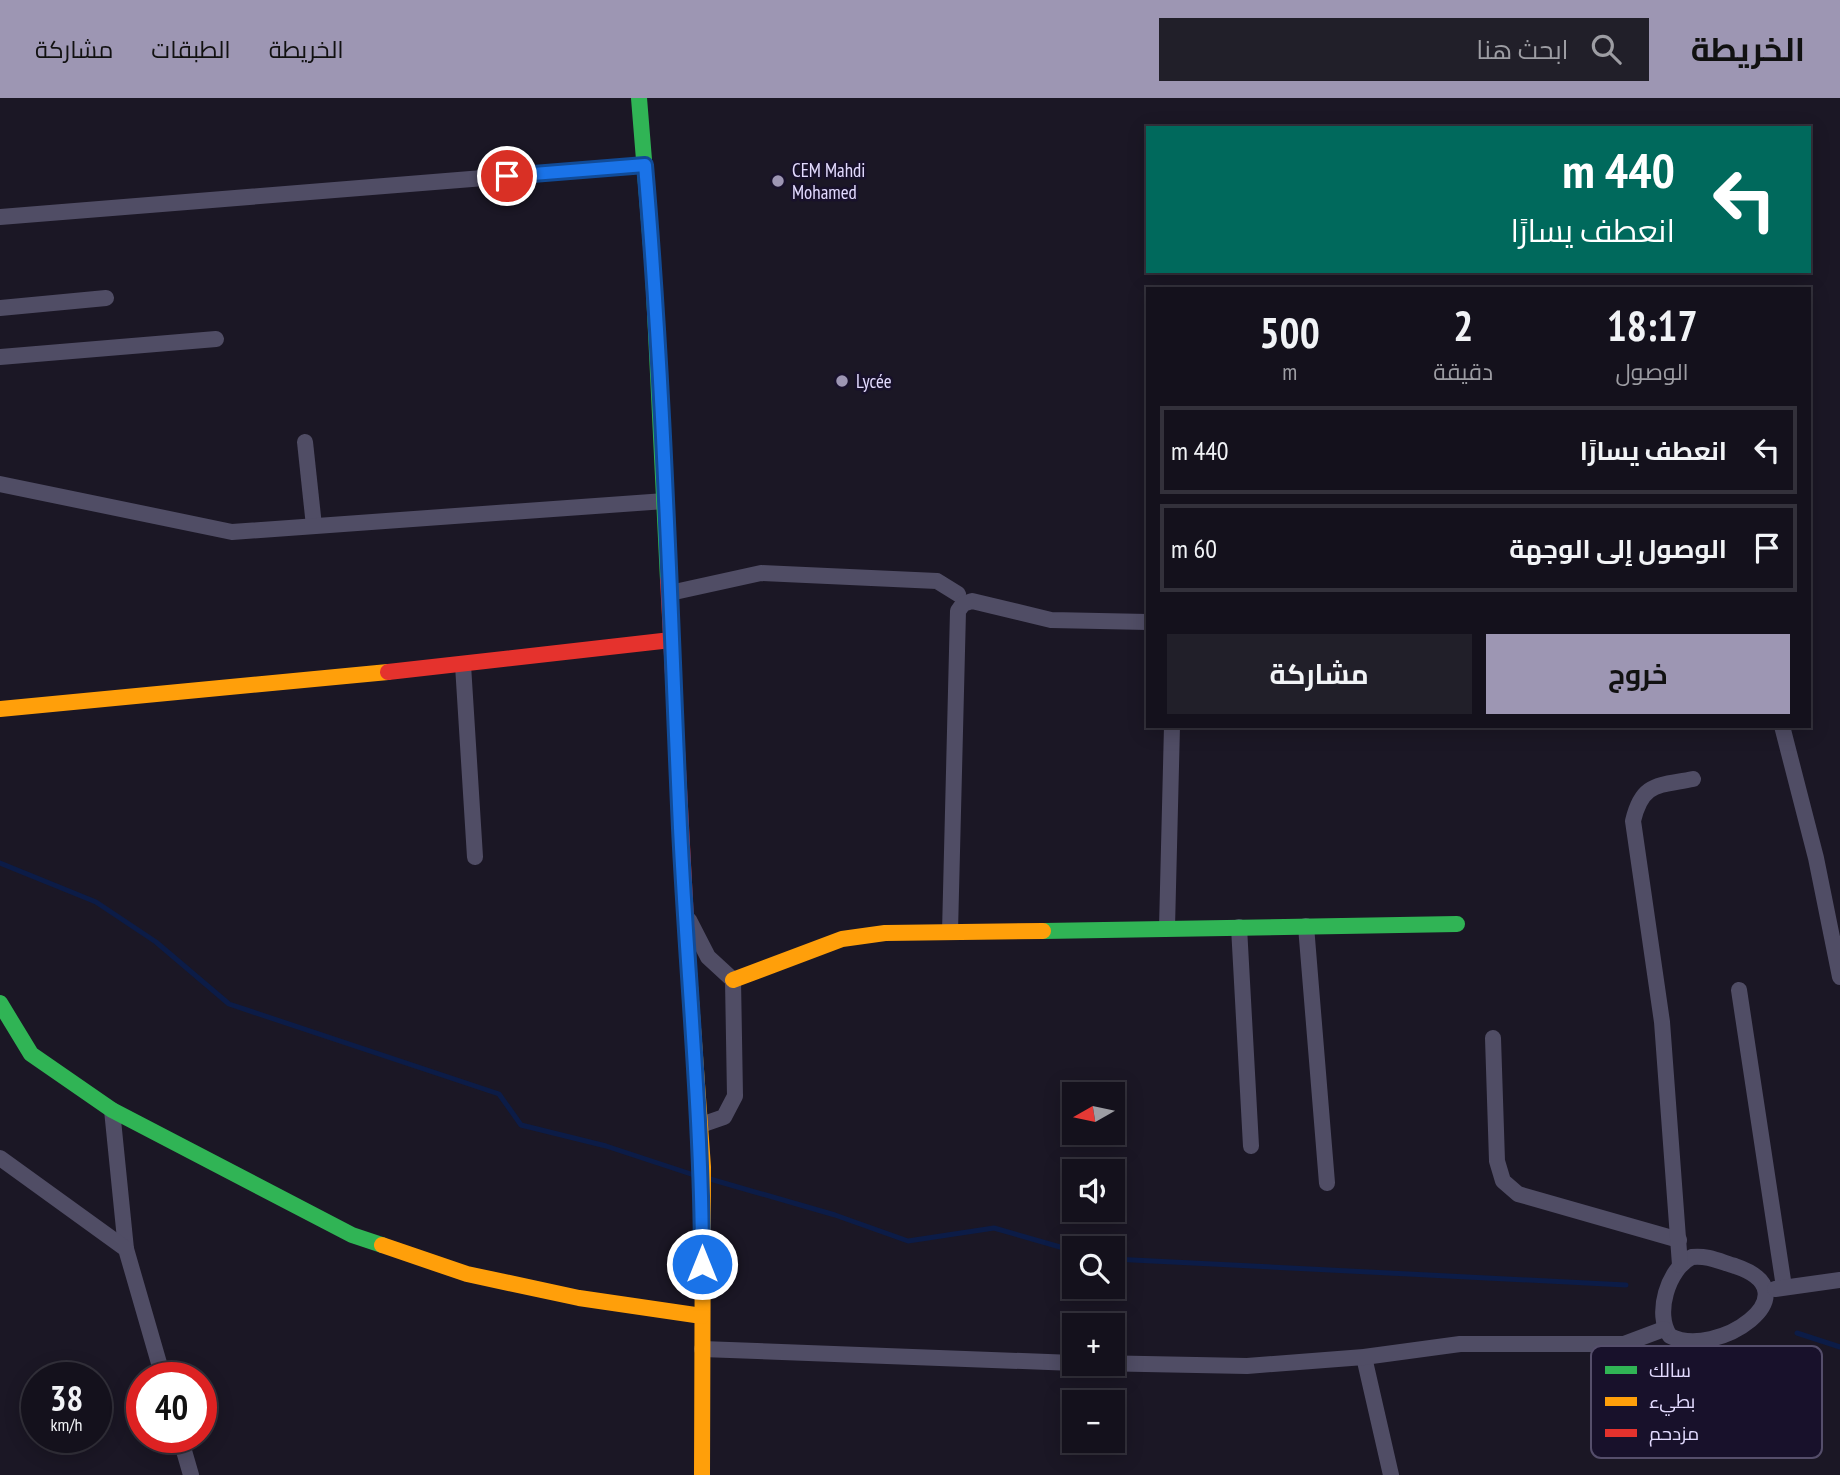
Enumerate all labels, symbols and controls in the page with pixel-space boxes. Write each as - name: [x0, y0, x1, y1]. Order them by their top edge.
- search box: [1159, 18, 1649, 81]
- text: الخريطة: [1691, 27, 1805, 70]
- icon: search: [1587, 30, 1625, 68]
- text: ابحث هنا: [1476, 33, 1569, 66]
- text: مشاركة: [35, 34, 113, 65]
- text: الطبقات: [151, 34, 231, 65]
- text: الخريطة: [269, 34, 344, 65]
- text: 440 m: [1562, 138, 1675, 202]
- pin: [477, 146, 537, 206]
- icon: left: [1699, 154, 1790, 245]
- icon: arrive: [488, 157, 526, 195]
- place label: CEM Mahdi Mohamed: [792, 158, 865, 204]
- marker: CEM Mahdi Mohamed: [770, 173, 786, 189]
- text: انعطف يسارًا: [1510, 209, 1675, 251]
- text: 2: [1453, 298, 1473, 353]
- text: 18:17: [1607, 298, 1697, 353]
- text: 500: [1260, 305, 1320, 360]
- text: m: [1282, 357, 1297, 386]
- text: دقيقة: [1433, 357, 1493, 386]
- text: الوصول: [1615, 357, 1689, 386]
- place label: Lycée: [856, 369, 892, 393]
- marker: Lycée: [834, 373, 850, 389]
- icon: left: [1748, 431, 1786, 469]
- text: 440 m: [1171, 434, 1229, 467]
- text: انعطف يسارًا: [1580, 434, 1727, 467]
- icon: arrive: [1748, 529, 1786, 567]
- text: 60 m: [1171, 532, 1217, 565]
- text: الوصول إلى الوجهة: [1509, 532, 1727, 565]
- button: مشاركة: [1167, 634, 1472, 714]
- button: خروج: [1486, 634, 1790, 714]
- north arrow: [1062, 1082, 1125, 1144]
- map controls: [1062, 1082, 1125, 1453]
- button: sound: [1062, 1159, 1125, 1222]
- position arrow: [665, 1227, 739, 1301]
- button: search: [1062, 1236, 1125, 1299]
- button: +: [1062, 1313, 1125, 1376]
- legend: [1591, 1346, 1822, 1458]
- text: سالك: [1649, 1358, 1691, 1382]
- speed limit sign: 40: [126, 1362, 217, 1453]
- text: 38: [50, 1375, 83, 1421]
- text: بطيء: [1649, 1389, 1695, 1416]
- button: −: [1062, 1390, 1125, 1453]
- text: km/h: [51, 1413, 82, 1436]
- text: مزدحم: [1649, 1421, 1699, 1447]

